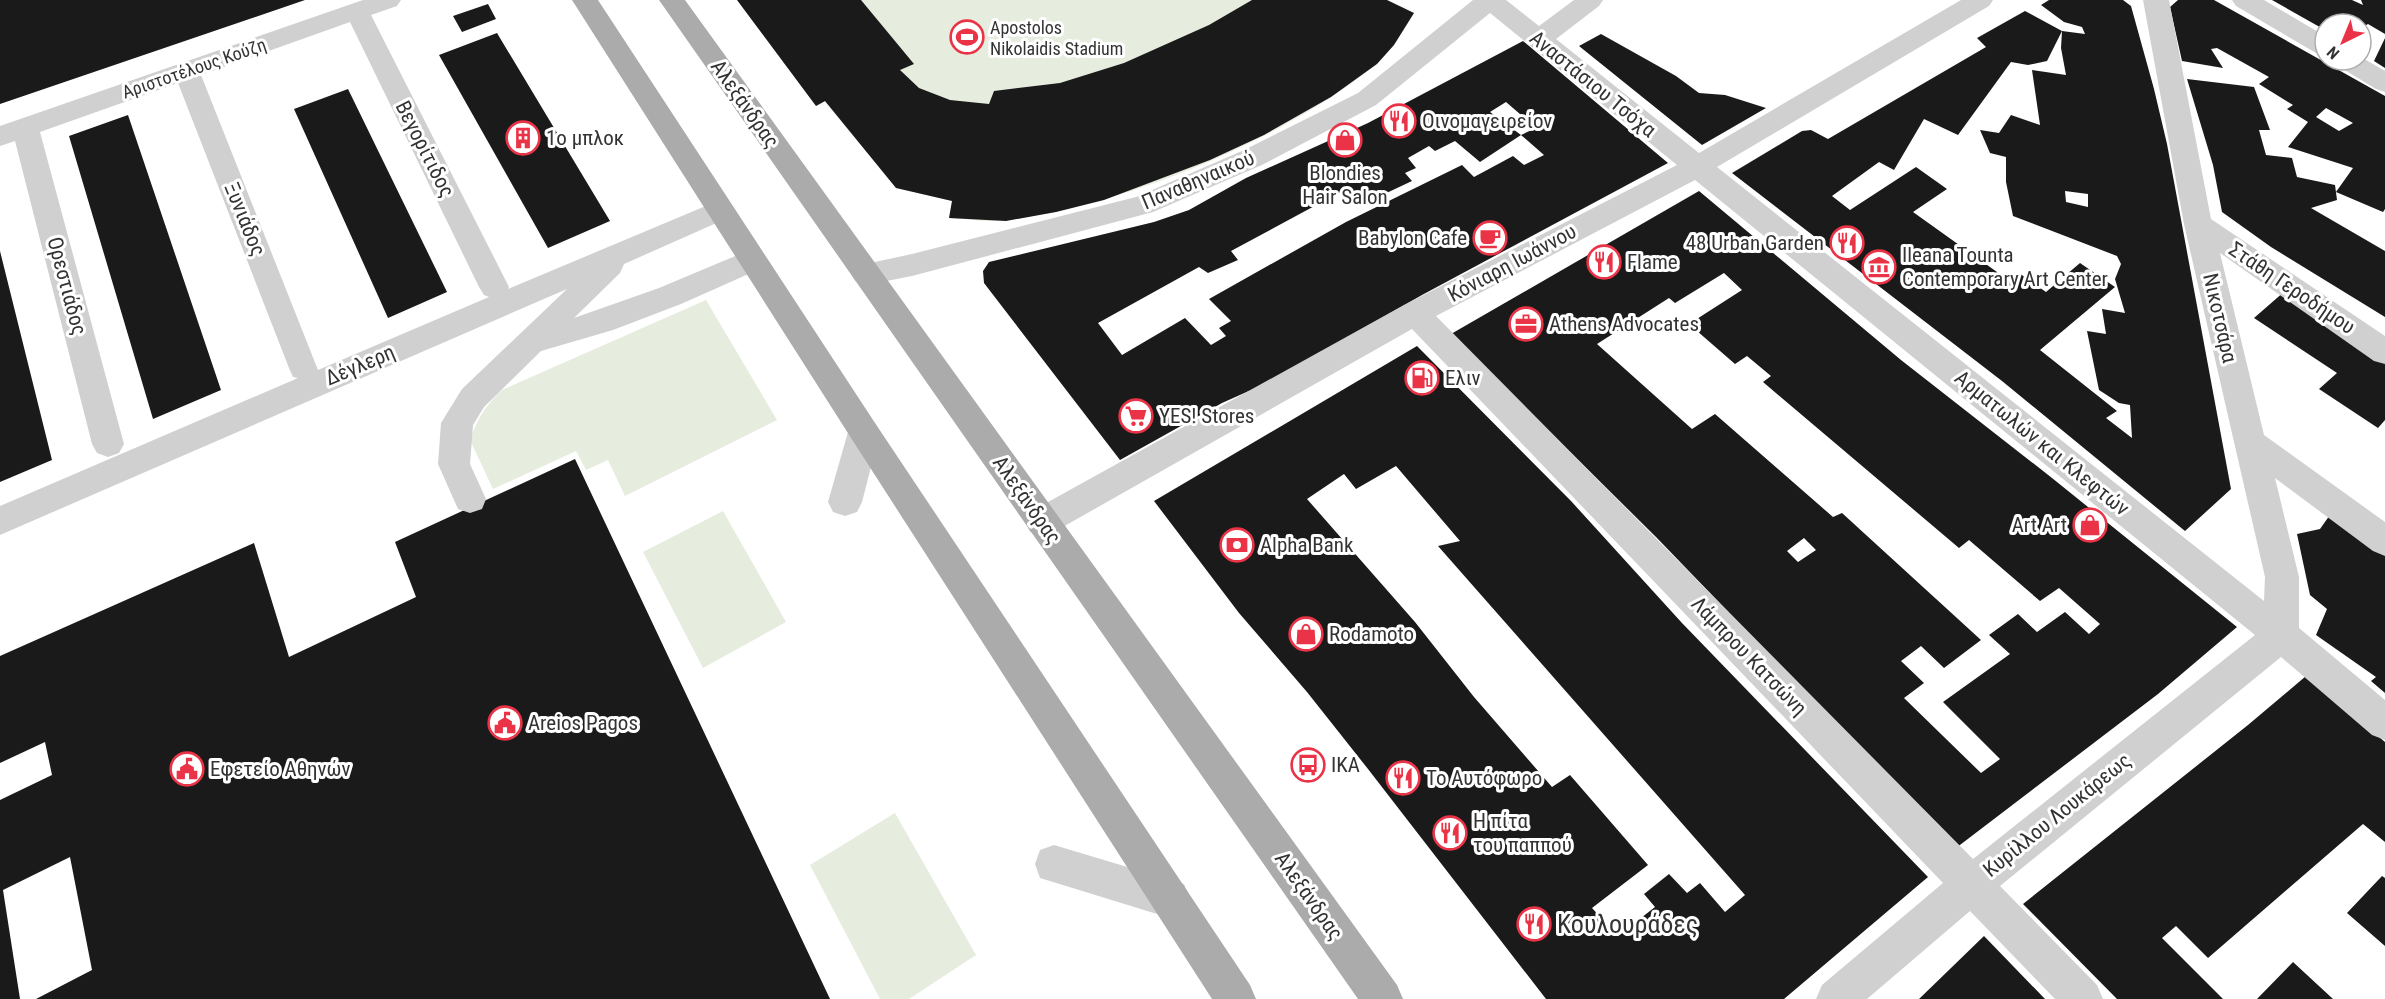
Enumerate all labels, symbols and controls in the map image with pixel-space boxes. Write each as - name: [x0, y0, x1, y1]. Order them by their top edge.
- north arrow: [2313, 12, 2373, 72]
- place label: Apostolos Nikolaidis Stadium: [990, 17, 1123, 59]
- sports icon: Apostolos Nikolaidis Stadium: [949, 19, 985, 55]
- street label: Αναστάσιου Τσόχα: [1525, 26, 1661, 143]
- street label: Αριστοτέλους Κούζη: [119, 33, 269, 103]
- text: N: [2323, 42, 2343, 63]
- street label: Αλεξάνδρας: [706, 55, 784, 153]
- street label: Βεγορίτιδος: [391, 97, 459, 201]
- restaurant icon: Οινομαγειρείον: [1381, 103, 1417, 139]
- place label: Οινομαγειρείον: [1422, 109, 1552, 133]
- building icon: 1ο μπλοκ: [505, 120, 541, 156]
- shop icon: Blondies Hair Salon: [1327, 122, 1363, 158]
- place label: 1ο μπλοκ: [546, 126, 624, 150]
- street label: Παναθηναικού: [1138, 145, 1258, 215]
- place label: Blondies Hair Salon: [1302, 161, 1388, 209]
- street label: Ξυνιάδος: [219, 179, 271, 259]
- street label: Κόνιαρη Ιωάννου: [1444, 219, 1580, 307]
- cafe icon: Babylon Cafe: [1472, 220, 1508, 256]
- restaurant icon: 48 Urban Garden: [1829, 225, 1865, 261]
- place label: Babylon Cafe: [1358, 226, 1467, 250]
- place label: 48 Urban Garden: [1686, 231, 1824, 255]
- street label: Ορεστιάδος: [42, 234, 92, 338]
- street label: Στάθη Γεροδήμου: [2224, 237, 2360, 339]
- place label: Ileana Tounta Contemporary Art Center: [1902, 243, 2108, 291]
- restaurant icon: Flame: [1586, 244, 1622, 280]
- museum icon: Ileana Tounta Contemporary Art Center: [1861, 249, 1897, 285]
- place label: Flame: [1627, 250, 1678, 274]
- street label: Νικοτσάρα: [2198, 271, 2242, 366]
- office icon: Athens Advocates: [1508, 306, 1544, 342]
- place label: Athens Advocates: [1549, 312, 1699, 336]
- street label: Δέγλερη: [322, 340, 398, 390]
- fuel station icon: Ελιν: [1404, 360, 1440, 396]
- street label: Αρματωλών και Κλεφτών: [1950, 365, 2134, 521]
- place label: Ελιν: [1445, 366, 1481, 390]
- supermarket icon: YES! Stores: [1118, 398, 1154, 434]
- place label: YES! Stores: [1159, 404, 1254, 428]
- street label: Αλεξάνδρας: [988, 451, 1066, 549]
- shop icon: Art Art: [2072, 507, 2108, 543]
- place label: Art Art: [2012, 513, 2067, 537]
- bank icon: Alpha Bank: [1219, 527, 1255, 563]
- place label: Alpha Bank: [1260, 533, 1354, 557]
- street label: Λάμπρου Κατσώνη: [1686, 592, 1812, 720]
- shop icon: Rodamoto: [1288, 616, 1324, 652]
- place label: Rodamoto: [1329, 622, 1414, 646]
- public building icon: Areios Pagos: [487, 705, 523, 741]
- place label: Areios Pagos: [528, 711, 638, 735]
- bus stop icon: ΙΚΑ: [1290, 747, 1326, 783]
- street label: Κυρίλλου Λουκάρεως: [1978, 748, 2136, 882]
- public building icon: Εφετείο Αθηνών: [169, 751, 205, 787]
- place label: ΙΚΑ: [1331, 753, 1360, 777]
- place label: Εφετείο Αθηνών: [210, 757, 350, 781]
- restaurant icon: Το Αυτόφωρο: [1385, 760, 1421, 796]
- place label: Το Αυτόφωρο: [1426, 766, 1542, 790]
- place label: Η πίτα του παππού: [1473, 809, 1572, 857]
- restaurant icon: Η πίτα του παππού: [1432, 815, 1468, 851]
- street label: Αλεξάνδρας: [1270, 847, 1348, 945]
- restaurant icon: Κουλουράδες: [1516, 906, 1552, 942]
- place label: Κουλουράδες: [1557, 909, 1698, 939]

